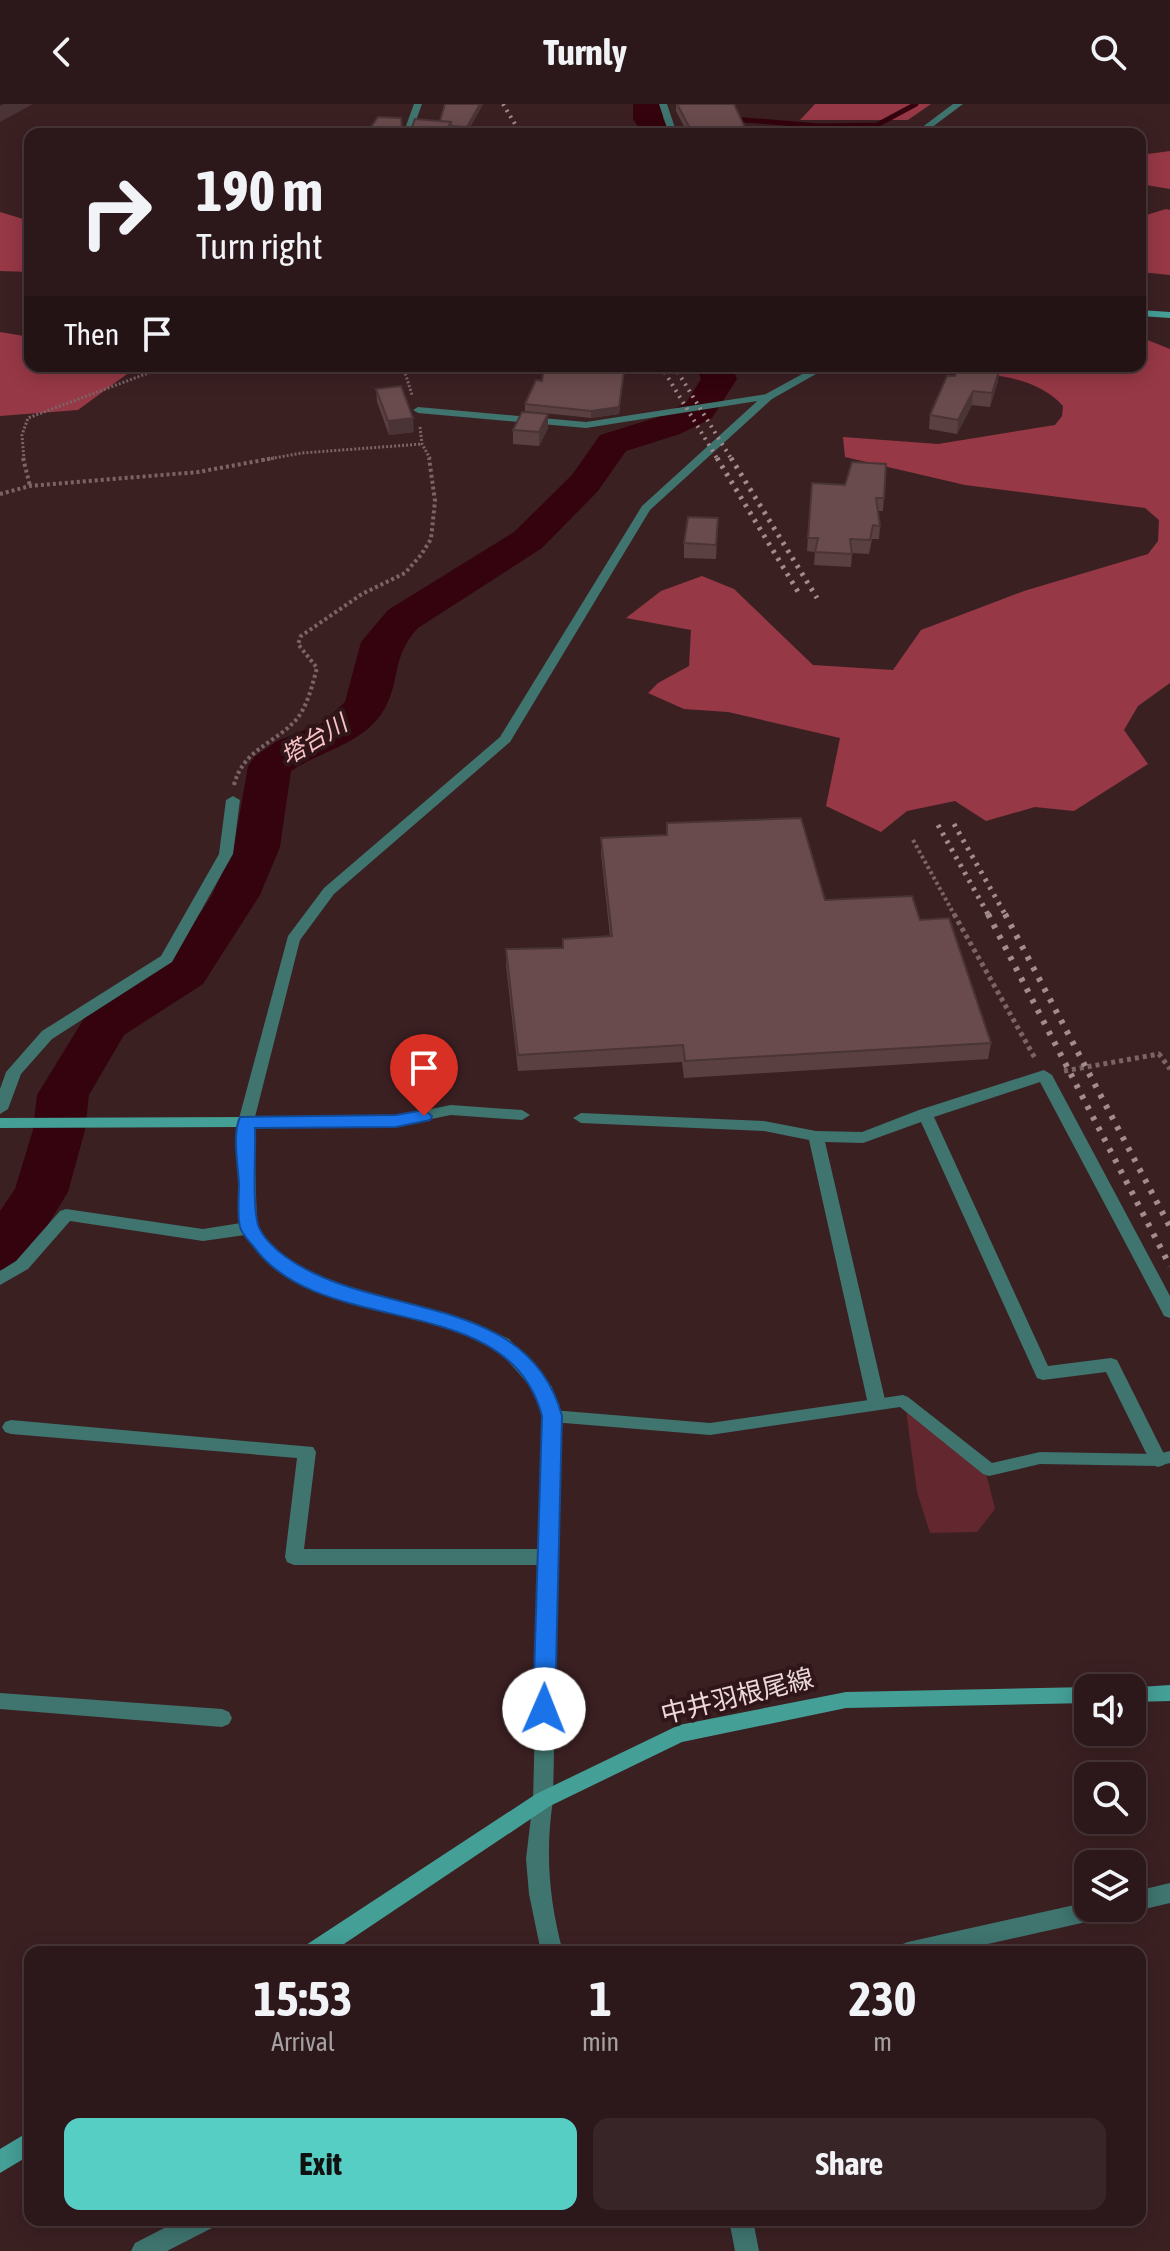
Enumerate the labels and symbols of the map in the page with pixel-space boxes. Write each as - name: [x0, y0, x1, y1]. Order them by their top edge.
- water label: 塔台川: [276, 708, 354, 770]
- pin: [390, 1034, 458, 1116]
- street label: 中井羽根尾線: [658, 1663, 816, 1729]
- position arrow: [502, 1667, 586, 1751]

